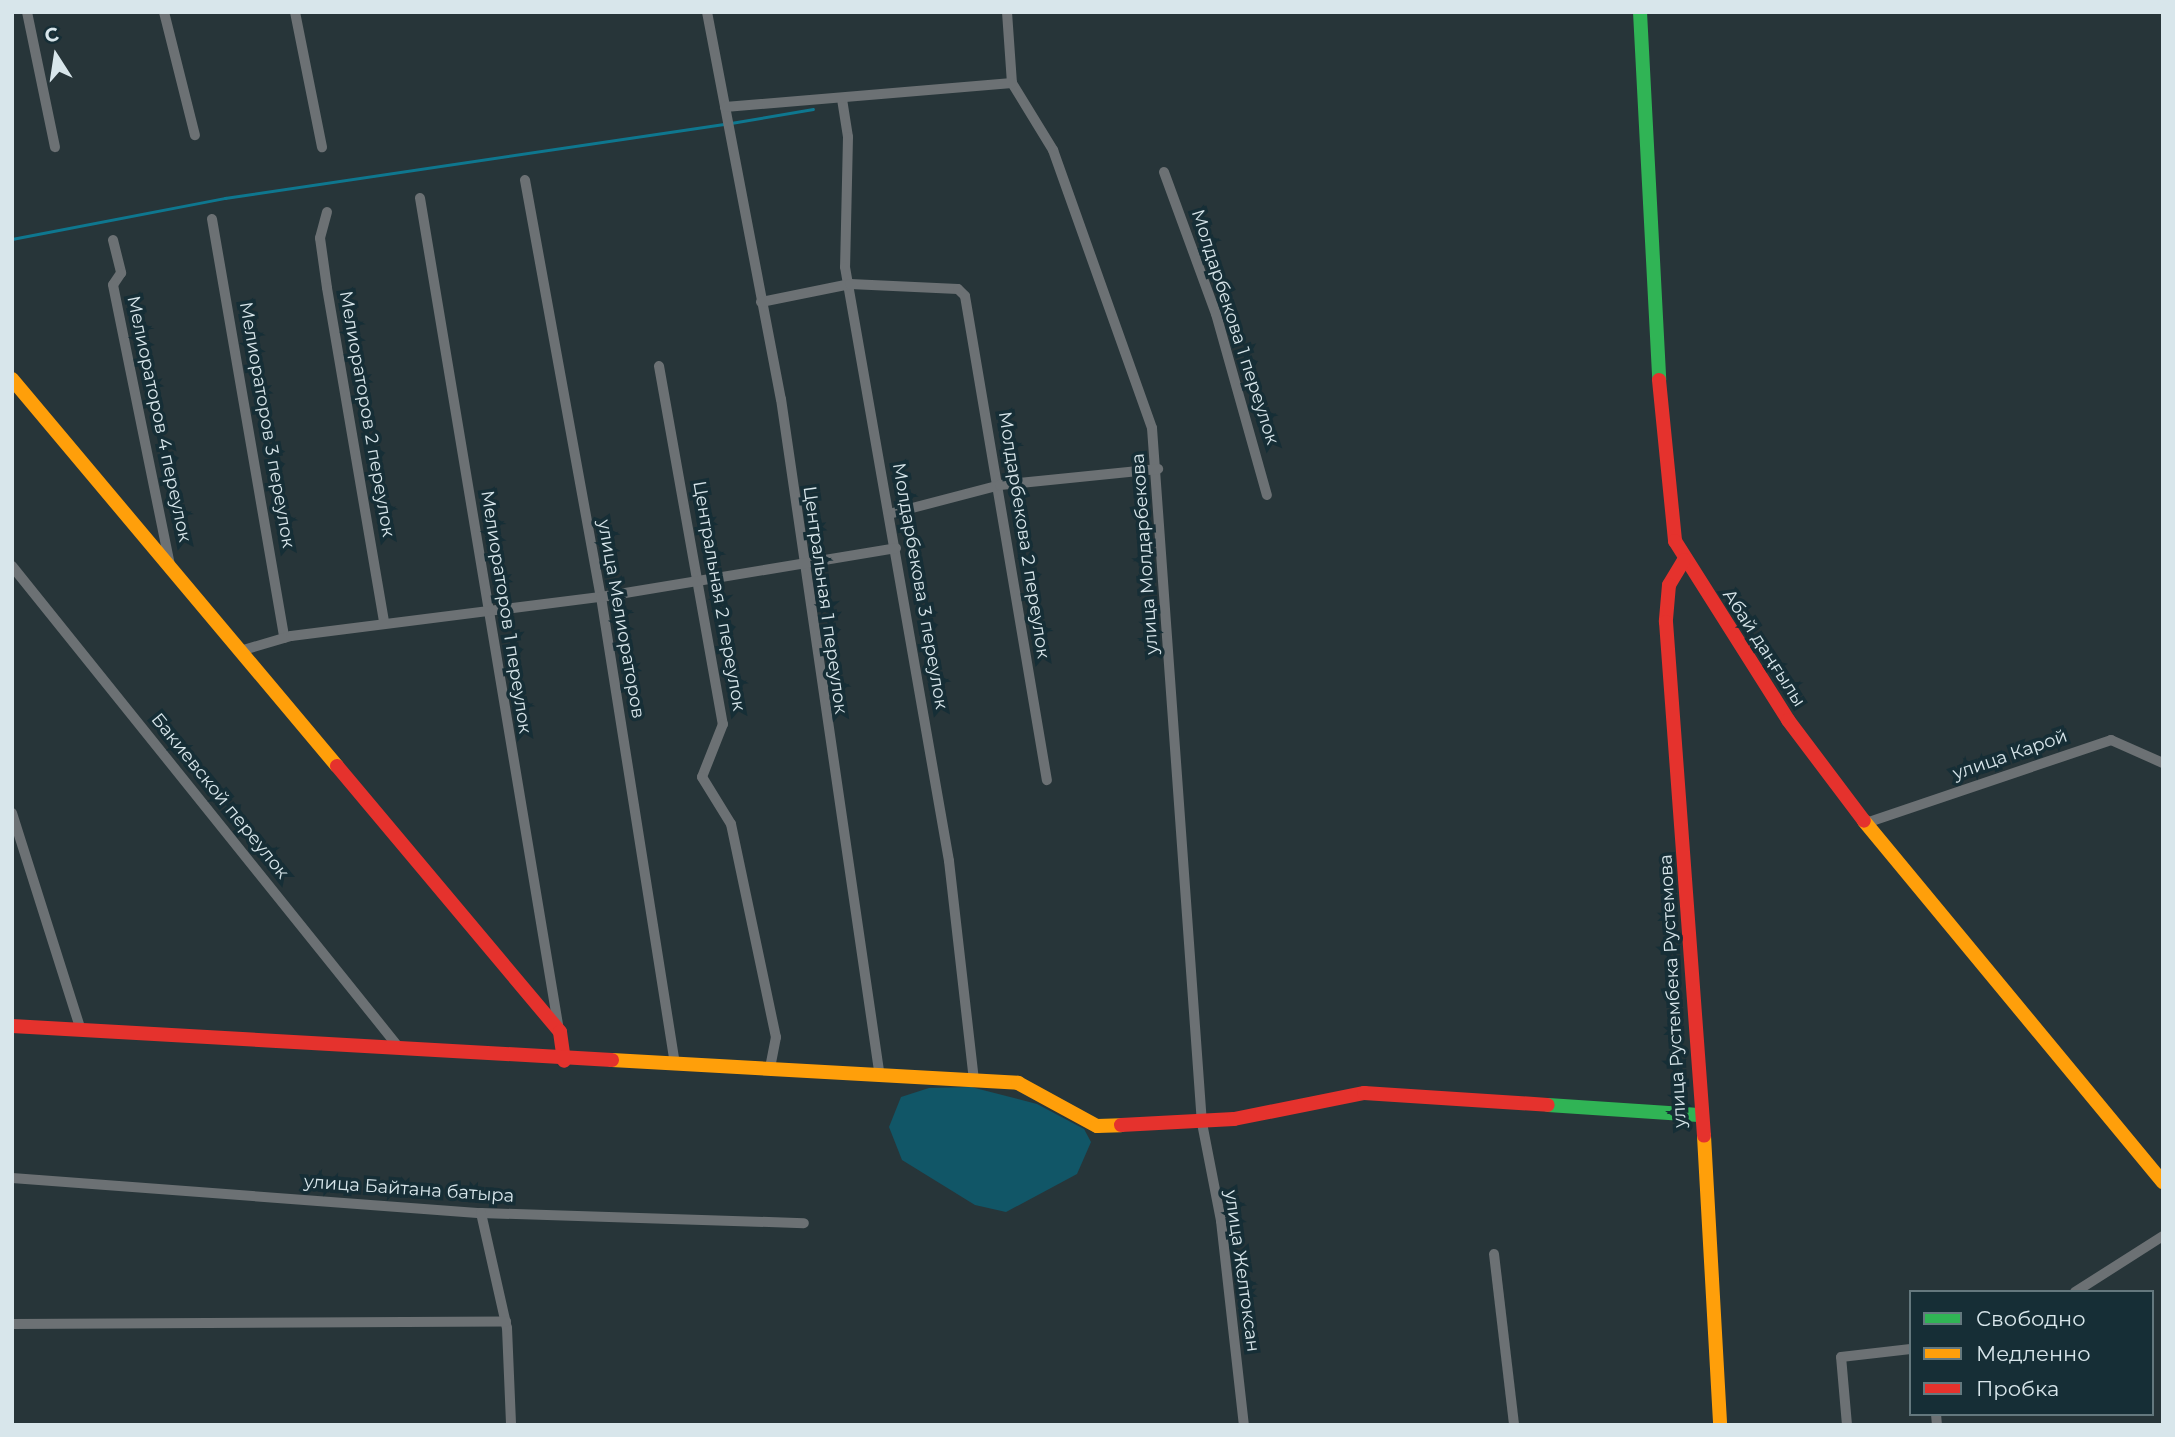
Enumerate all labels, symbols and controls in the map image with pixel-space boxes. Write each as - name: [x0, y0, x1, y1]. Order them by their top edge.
- north arrow: [21, 21, 91, 91]
- text: С: [42, 22, 61, 48]
- street label: Молдарбекова 1 переулок: [1187, 207, 1283, 447]
- street label: Мелиораторов 2 переулок: [335, 289, 399, 539]
- street label: Мелиораторов 4 переулок: [122, 294, 196, 544]
- street label: Мелиораторов 3 переулок: [235, 300, 299, 550]
- street label: Молдарбекова 2 переулок: [994, 410, 1054, 660]
- street label: улица Молдарбекова: [1127, 453, 1163, 655]
- street label: Молдарбекова 3 переулок: [888, 461, 952, 711]
- street label: Центральная 2 переулок: [688, 479, 750, 713]
- street label: Центральная 1 переулок: [798, 485, 852, 715]
- street label: Мелиораторов 1 переулок: [476, 489, 536, 735]
- street label: улица Мелиораторов: [593, 518, 649, 720]
- street label: Абай даңғылы: [1718, 585, 1810, 711]
- street label: Бакиевской переулок: [147, 709, 293, 883]
- street label: улица Карой: [1950, 725, 2070, 785]
- street label: улица Рустембека Рустемова: [1655, 854, 1691, 1128]
- street label: улица Байтана батыра: [303, 1171, 515, 1207]
- street label: улица Желтоксан: [1220, 1189, 1264, 1353]
- legend: [1909, 1290, 2154, 1416]
- text: Свободно: [1976, 1306, 2086, 1331]
- text: Медленно: [1976, 1341, 2091, 1366]
- text: Пробка: [1976, 1376, 2059, 1401]

